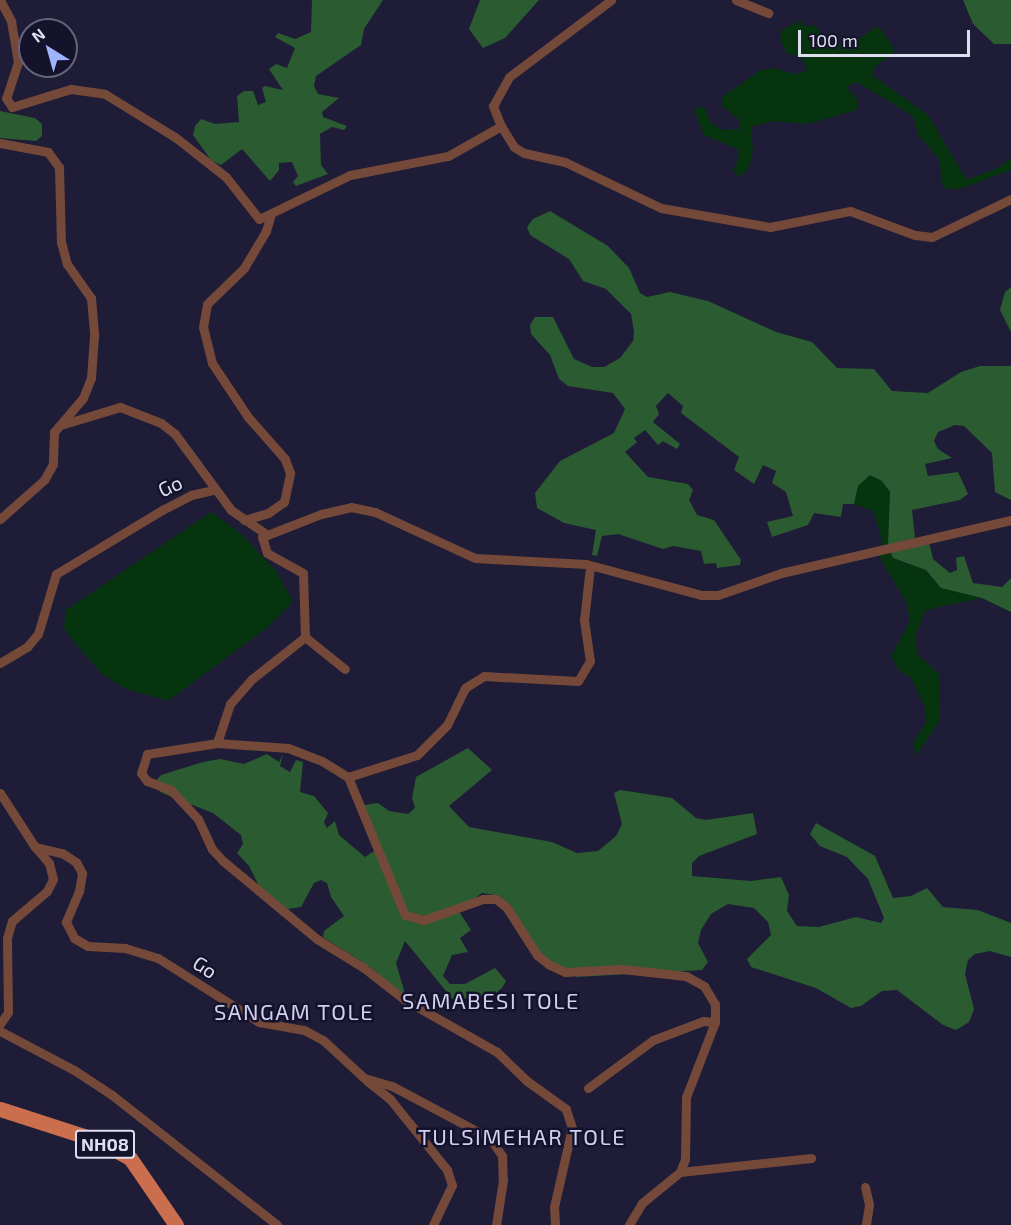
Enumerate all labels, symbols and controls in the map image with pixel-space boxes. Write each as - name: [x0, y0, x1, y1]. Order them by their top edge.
- north arrow: [18, 18, 78, 78]
- scale bar: [801, 18, 974, 56]
- text: N: [28, 24, 48, 46]
- text: 100 m: [809, 29, 858, 51]
- street label: Go: [154, 470, 186, 502]
- street label: Go: [188, 950, 222, 984]
- district label: SAMABESI TOLE: [402, 988, 580, 1014]
- district label: SANGAM TOLE: [214, 999, 374, 1025]
- district label: TULSIMEHAR TOLE: [418, 1124, 626, 1150]
- road number: NH08: [74, 1129, 136, 1159]

